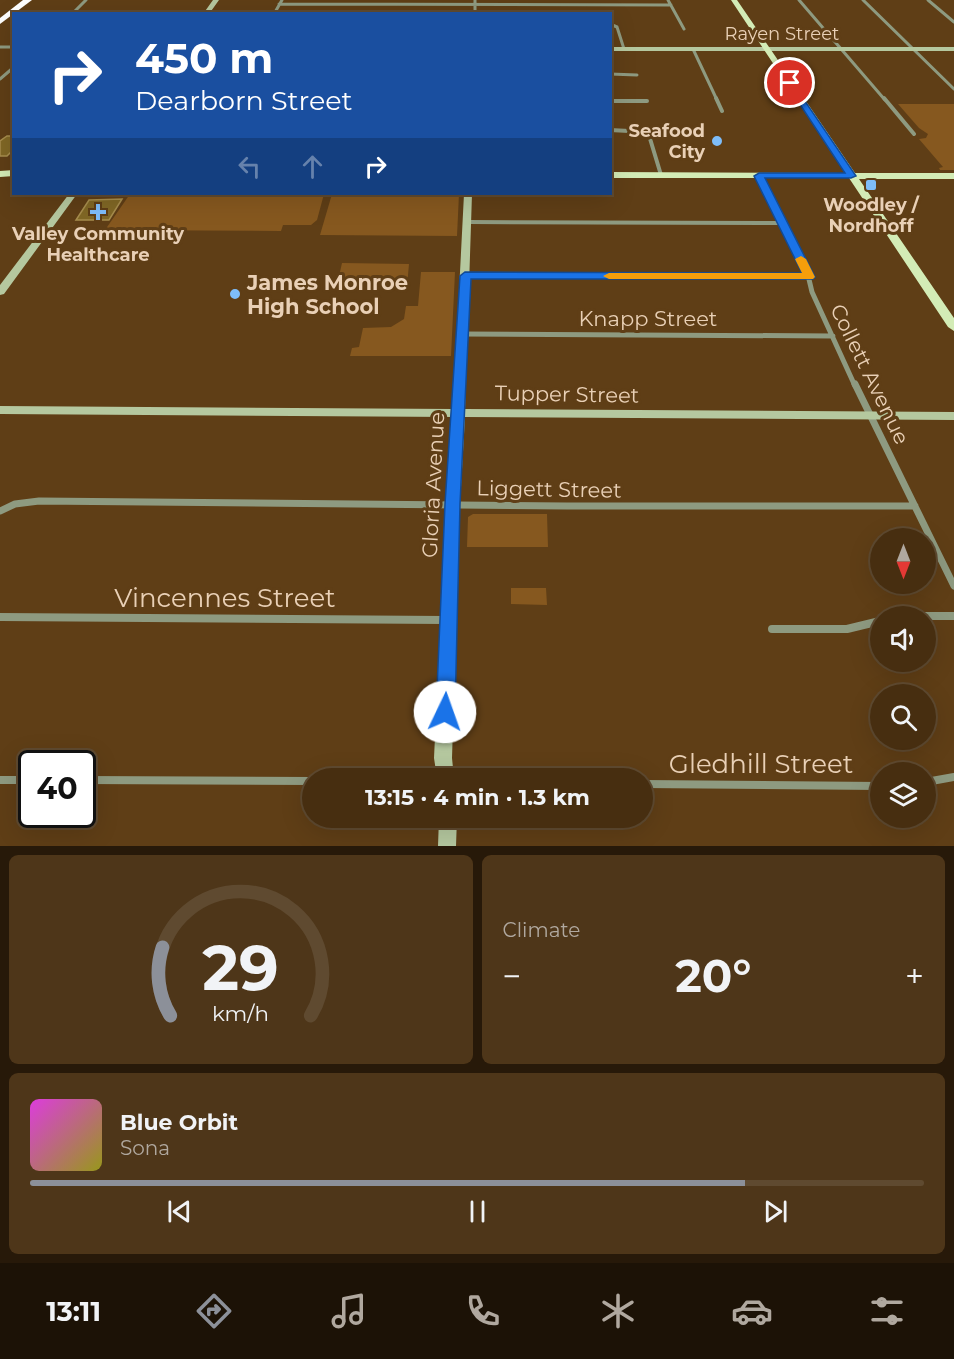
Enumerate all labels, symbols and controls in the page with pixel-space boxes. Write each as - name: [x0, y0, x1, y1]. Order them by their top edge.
- street label: Rayen Street: [725, 23, 839, 45]
- text: 450 m: [135, 32, 273, 84]
- icon: right: [36, 36, 114, 114]
- pin: [764, 57, 815, 108]
- icon: arrive: [773, 66, 806, 99]
- text: Dearborn Street: [135, 84, 353, 117]
- place label: Seafood City: [628, 120, 705, 163]
- marker: Seafood City: [710, 134, 724, 148]
- icon: left: [233, 150, 266, 183]
- icon: ahead: [296, 150, 329, 183]
- icon: right: [359, 150, 392, 183]
- marker: Woodley / Nordhoff: [864, 178, 878, 192]
- place label: Woodley / Nordhoff: [823, 194, 920, 237]
- marker: Valley Community Healthcare: [89, 203, 107, 221]
- place label: Valley Community Healthcare: [11, 223, 184, 266]
- place label: James Monroe High School: [246, 270, 408, 319]
- marker: James Monroe High School: [228, 287, 242, 301]
- street label: Collett Avenue: [825, 300, 915, 448]
- street label: Knapp Street: [579, 306, 717, 331]
- street label: Tupper Street: [495, 380, 639, 408]
- street label: Gloria Avenue: [417, 411, 449, 559]
- street label: Liggett Street: [476, 475, 622, 503]
- north arrow: [870, 528, 936, 594]
- map controls: [870, 528, 936, 828]
- street label: Vincennes Street: [114, 582, 336, 614]
- button: sound: [870, 606, 936, 672]
- position arrow: [413, 680, 477, 744]
- button: search: [870, 684, 936, 750]
- street label: Gledhill Street: [669, 748, 853, 780]
- speed limit sign: 40: [18, 750, 96, 828]
- button: layers: [870, 762, 936, 828]
- text: 13:15 · 4 min · 1.3 km: [365, 784, 590, 811]
- text: Climate: [503, 918, 580, 942]
- text: 29: [202, 930, 279, 1006]
- text: 20°: [675, 948, 751, 1003]
- text: −: [503, 956, 521, 996]
- text: +: [905, 956, 924, 996]
- text: km/h: [212, 1001, 269, 1027]
- text: Blue Orbit: [120, 1109, 238, 1136]
- text: Sona: [120, 1136, 170, 1160]
- icon: previous: [163, 1195, 196, 1228]
- icon: pause: [461, 1195, 494, 1228]
- icon: next: [759, 1195, 792, 1228]
- icon: directions: [193, 1290, 235, 1332]
- icon: music: [328, 1290, 370, 1332]
- icon: phone: [462, 1290, 504, 1332]
- icon: climate: [597, 1290, 639, 1332]
- icon: car: [731, 1290, 773, 1332]
- icon: filters: [866, 1290, 908, 1332]
- text: 13:11: [46, 1295, 101, 1328]

